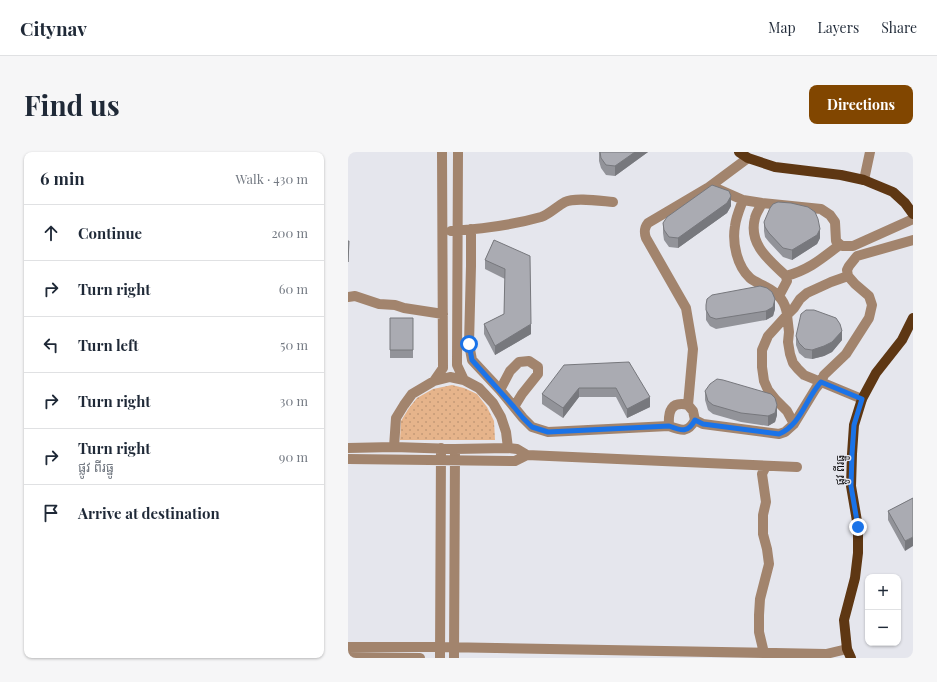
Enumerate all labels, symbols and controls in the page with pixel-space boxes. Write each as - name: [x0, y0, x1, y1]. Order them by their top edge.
- text: Citynav: [20, 15, 87, 41]
- text: Map: [768, 18, 796, 37]
- text: Layers: [818, 18, 859, 37]
- text: Share: [881, 18, 917, 37]
- button: Directions: [809, 85, 913, 124]
- text: Find us: [24, 86, 120, 123]
- text: 6 min: [40, 167, 85, 189]
- text: Walk · 430 m: [235, 170, 308, 187]
- icon: ahead: [40, 222, 62, 244]
- text: Continue: [78, 223, 142, 243]
- text: 200 m: [271, 224, 308, 241]
- icon: right: [40, 278, 62, 300]
- text: Turn right: [78, 279, 151, 299]
- text: 60 m: [279, 280, 308, 297]
- icon: left: [40, 334, 62, 356]
- text: Turn left: [78, 335, 139, 355]
- route start: [460, 335, 478, 353]
- text: 50 m: [280, 336, 308, 353]
- icon: right: [40, 390, 62, 412]
- text: Turn right: [78, 391, 151, 411]
- text: 30 m: [280, 392, 308, 409]
- text: Turn right: [78, 438, 151, 458]
- icon: right: [40, 446, 62, 468]
- text: 90 m: [279, 448, 308, 465]
- street label: ផ្លូវ ពីរធ្នូ: [832, 455, 850, 485]
- text: ផ្លូវ ពីរធ្នូ: [78, 458, 114, 475]
- icon: arrive: [40, 502, 62, 524]
- text: Arrive at destination: [78, 503, 220, 523]
- route end: [849, 518, 867, 536]
- map controls: [865, 574, 901, 646]
- button: +: [865, 574, 901, 610]
- button: −: [865, 610, 901, 646]

